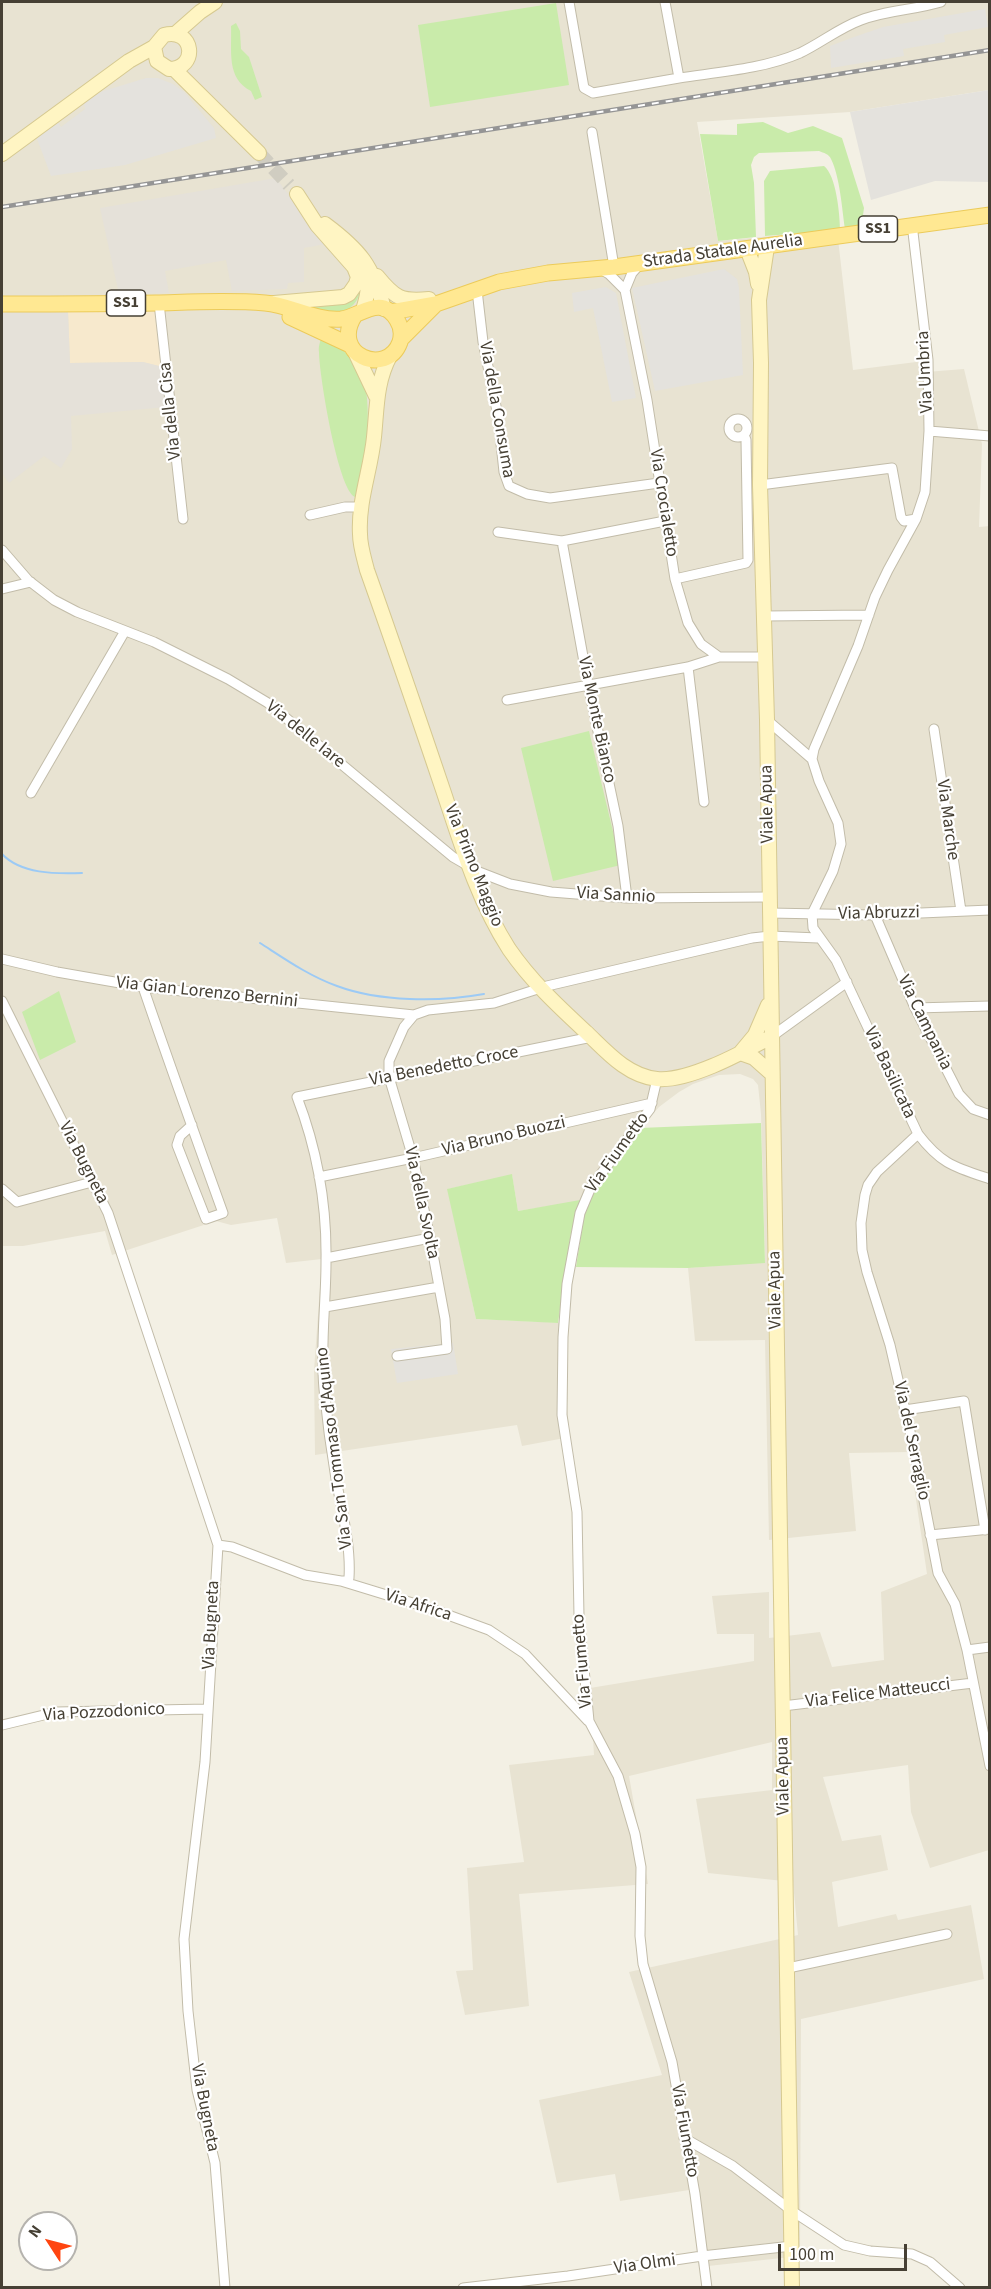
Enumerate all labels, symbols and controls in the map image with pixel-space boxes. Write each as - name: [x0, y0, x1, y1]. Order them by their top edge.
- road number: SS1: [858, 216, 898, 242]
- street label: Strada Statale Aurelia: [642, 230, 804, 274]
- road number: SS1: [106, 290, 146, 316]
- street label: Via Umbria: [913, 330, 939, 414]
- street label: Via della Consuma: [473, 340, 519, 480]
- street label: Via della Cisa: [155, 361, 187, 461]
- street label: Via Crocialetto: [644, 448, 682, 558]
- street label: Via Monte Bianco: [572, 655, 620, 785]
- street label: Via delle Iare: [261, 696, 349, 774]
- street label: Viale Apua: [757, 765, 779, 843]
- street label: Via Marche: [931, 778, 963, 862]
- street label: Via Primo Maggio: [439, 802, 507, 930]
- street label: Via Sannio: [576, 883, 656, 909]
- street label: Via Abruzzi: [838, 902, 920, 926]
- street label: Via Campania: [892, 972, 956, 1074]
- street label: Via Gian Lorenzo Bernini: [115, 973, 299, 1013]
- street label: Via Basilicata: [858, 1024, 920, 1122]
- street label: Via Benedetto Croce: [368, 1042, 520, 1092]
- street label: Via Fiumetto: [581, 1108, 655, 1198]
- street label: Via Bruno Buozzi: [440, 1112, 568, 1162]
- street label: Via Bugneta: [53, 1118, 113, 1208]
- street label: Via della Svolta: [399, 1145, 443, 1261]
- street label: Viale Apua: [765, 1251, 787, 1329]
- street label: Via San Tommaso d'Aquino: [312, 1346, 358, 1550]
- street label: Via del Serraglio: [888, 1380, 934, 1502]
- street label: Via Bugneta: [199, 1580, 225, 1670]
- street label: Via Africa: [382, 1585, 454, 1627]
- street label: Via Fiumetto: [568, 1613, 598, 1709]
- street label: Via Felice Matteucci: [804, 1674, 952, 1714]
- street label: Via Pozzodonico: [42, 1699, 166, 1727]
- street label: Viale Apua: [773, 1737, 795, 1815]
- street label: Via Bugneta: [185, 2062, 223, 2154]
- street label: Via Fiumetto: [665, 2083, 703, 2179]
- north arrow: [18, 2211, 78, 2271]
- text: N: [23, 2221, 47, 2242]
- scale bar: [781, 2232, 910, 2270]
- text: 100 m: [789, 2242, 834, 2267]
- street label: Via Olmi: [613, 2250, 677, 2280]

